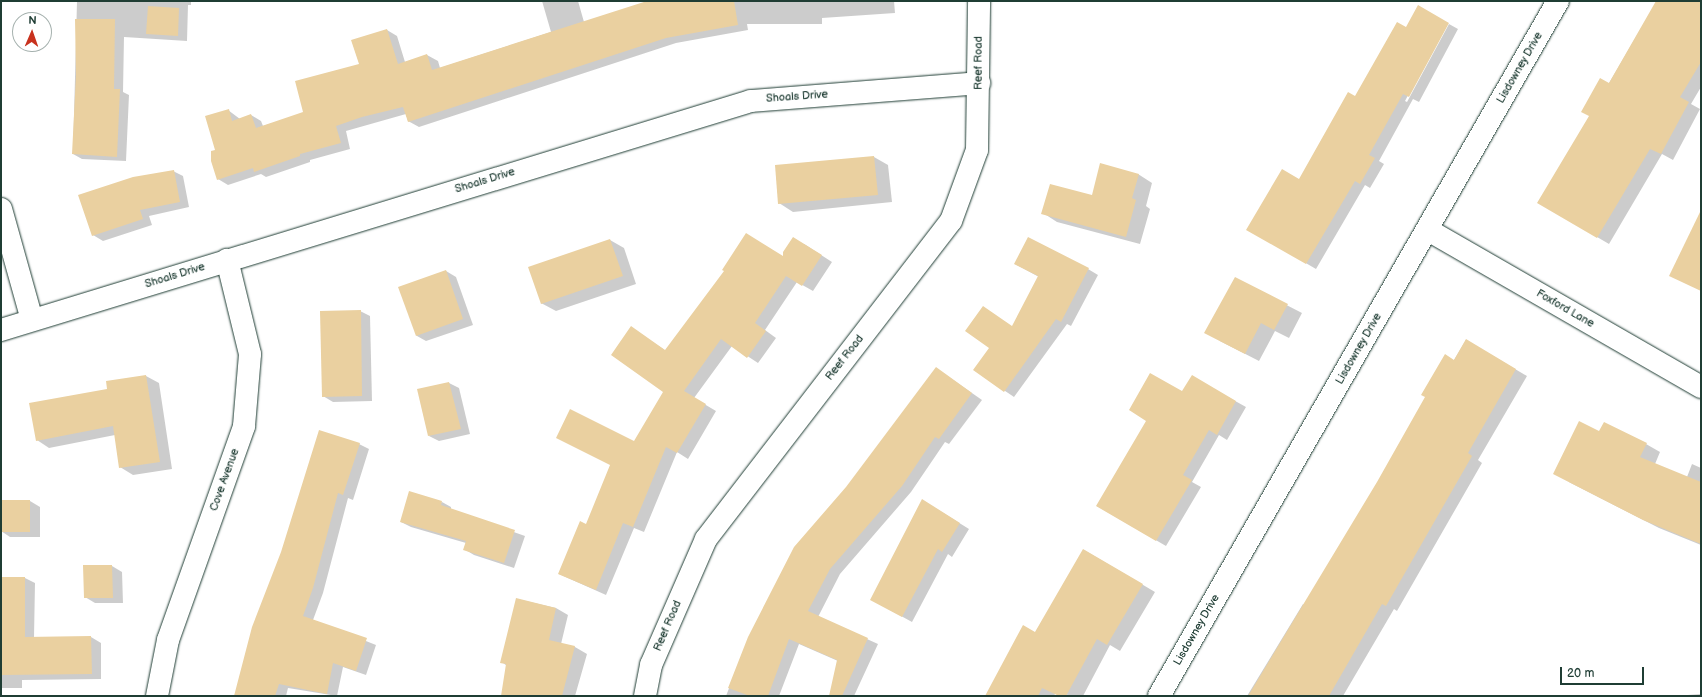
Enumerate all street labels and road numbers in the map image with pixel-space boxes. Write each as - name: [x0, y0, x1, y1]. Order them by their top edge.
- street label: Lisdowney Drive: [1494, 30, 1546, 106]
- street label: Reef Road: [972, 36, 986, 90]
- street label: Shoals Drive: [766, 88, 828, 106]
- street label: Shoals Drive: [453, 166, 517, 196]
- street label: Shoals Drive: [143, 261, 207, 291]
- street label: Foxford Lane: [1534, 287, 1596, 331]
- street label: Lisdowney Drive: [1333, 311, 1385, 387]
- street label: Reef Road: [823, 333, 867, 383]
- street label: Cove Avenue: [208, 447, 242, 513]
- street label: Lisdowney Drive: [1171, 592, 1223, 668]
- street label: Reef Road: [651, 599, 685, 653]

